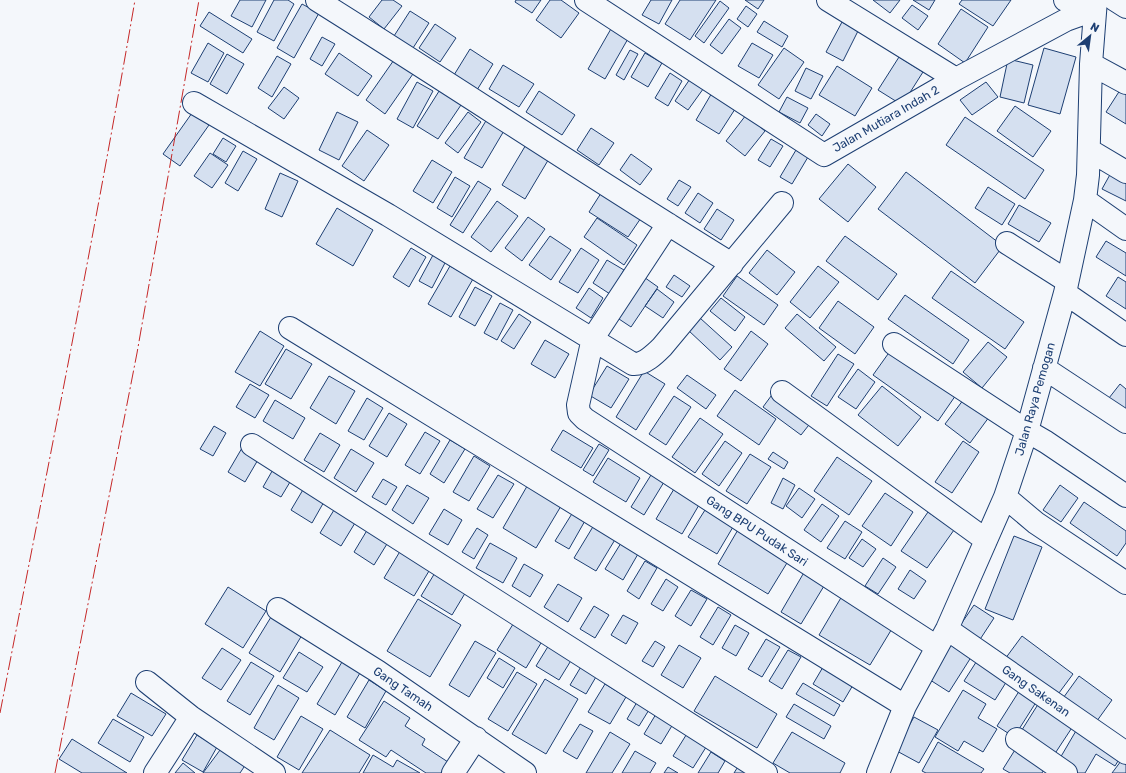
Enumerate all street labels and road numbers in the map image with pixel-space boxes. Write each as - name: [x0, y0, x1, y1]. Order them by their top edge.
- street label: Jalan Mutiara Indah 2: [830, 83, 942, 155]
- street label: Jalan Raya Pemogan: [1012, 341, 1058, 457]
- street label: Gang BPU Pudak Sari: [703, 493, 811, 569]
- street label: Gang Sakenan: [999, 662, 1073, 720]
- street label: Gang Tamah: [371, 664, 435, 714]

